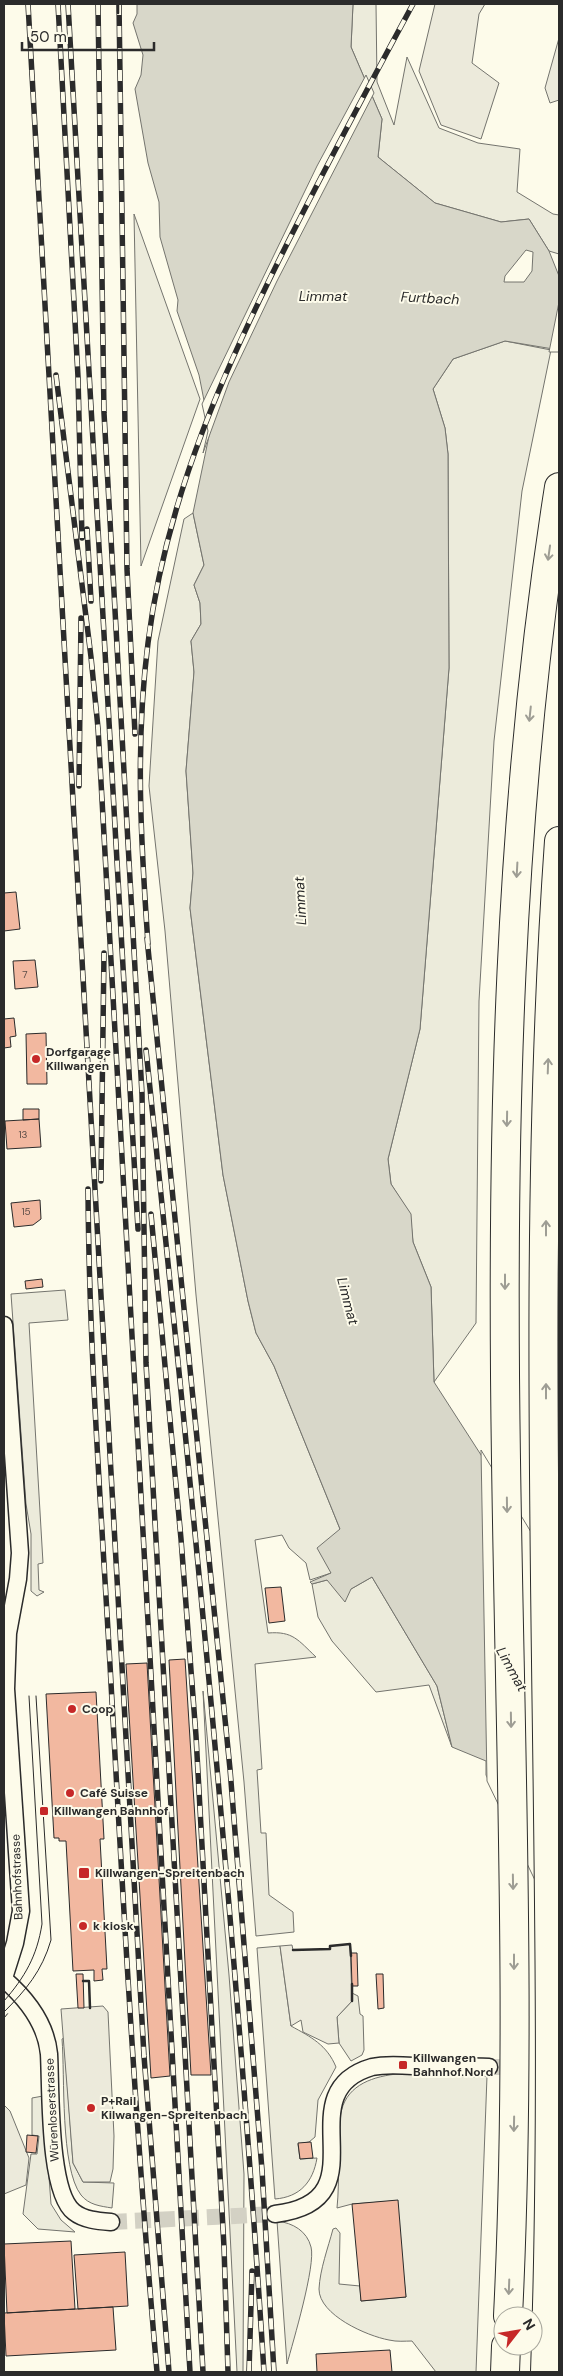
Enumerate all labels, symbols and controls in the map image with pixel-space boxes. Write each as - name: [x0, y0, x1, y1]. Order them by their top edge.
- scale bar: [22, 20, 155, 52]
- text: 50 m: [30, 27, 67, 47]
- water label: Limmat: [299, 287, 348, 305]
- water label: Furtbach: [400, 287, 460, 309]
- one-way arrow: [544, 544, 554, 560]
- one-way arrow: [525, 706, 535, 722]
- one-way arrow: [512, 861, 521, 877]
- water label: Limmat: [290, 876, 310, 926]
- house number: 7: [22, 968, 28, 981]
- place label: Dorfgarage Killwangen: [46, 1044, 111, 1074]
- marker: Dorfgarage Killwangen: [30, 1053, 42, 1065]
- one-way arrow: [544, 1058, 553, 1074]
- one-way arrow: [502, 1111, 511, 1127]
- house number: 13: [18, 1128, 28, 1141]
- house number: 15: [21, 1205, 31, 1218]
- one-way arrow: [541, 1221, 551, 1237]
- one-way arrow: [500, 1274, 510, 1290]
- water label: Limmat: [333, 1275, 363, 1327]
- one-way arrow: [541, 1383, 551, 1400]
- one-way arrow: [502, 1496, 512, 1512]
- water label: Limmat: [492, 1643, 532, 1695]
- place label: Coop: [82, 1701, 113, 1717]
- marker: Coop: [66, 1703, 78, 1715]
- one-way arrow: [506, 1711, 515, 1727]
- place label: Café Suisse: [80, 1785, 148, 1801]
- marker: Café Suisse: [64, 1787, 76, 1799]
- place label: Killwangen Bahnhof: [54, 1803, 169, 1819]
- marker: Killwangen Bahnhof: [38, 1805, 50, 1817]
- street label: Bahnhofstrasse: [8, 1834, 26, 1920]
- place label: Killwangen-Spreitenbach: [95, 1865, 245, 1881]
- marker: Killwangen-Spreitenbach: [77, 1866, 91, 1880]
- one-way arrow: [509, 1874, 518, 1890]
- place label: k kiosk: [93, 1918, 134, 1934]
- marker: k kiosk: [77, 1920, 89, 1932]
- one-way arrow: [509, 1953, 519, 1969]
- place label: Killwangen Bahnhof Nord: [413, 2050, 493, 2080]
- street label: Würenloserstrasse: [41, 2058, 63, 2162]
- marker: Killwangen Bahnhof Nord: [397, 2059, 409, 2071]
- place label: P+Rail Kilwangen-Spreitenbach: [101, 2093, 247, 2123]
- marker: P+Rail Kilwangen-Spreitenbach: [85, 2102, 97, 2114]
- one-way arrow: [509, 2116, 519, 2132]
- one-way arrow: [505, 2278, 514, 2294]
- north arrow: [493, 2306, 543, 2356]
- text: N: [519, 2315, 539, 2333]

